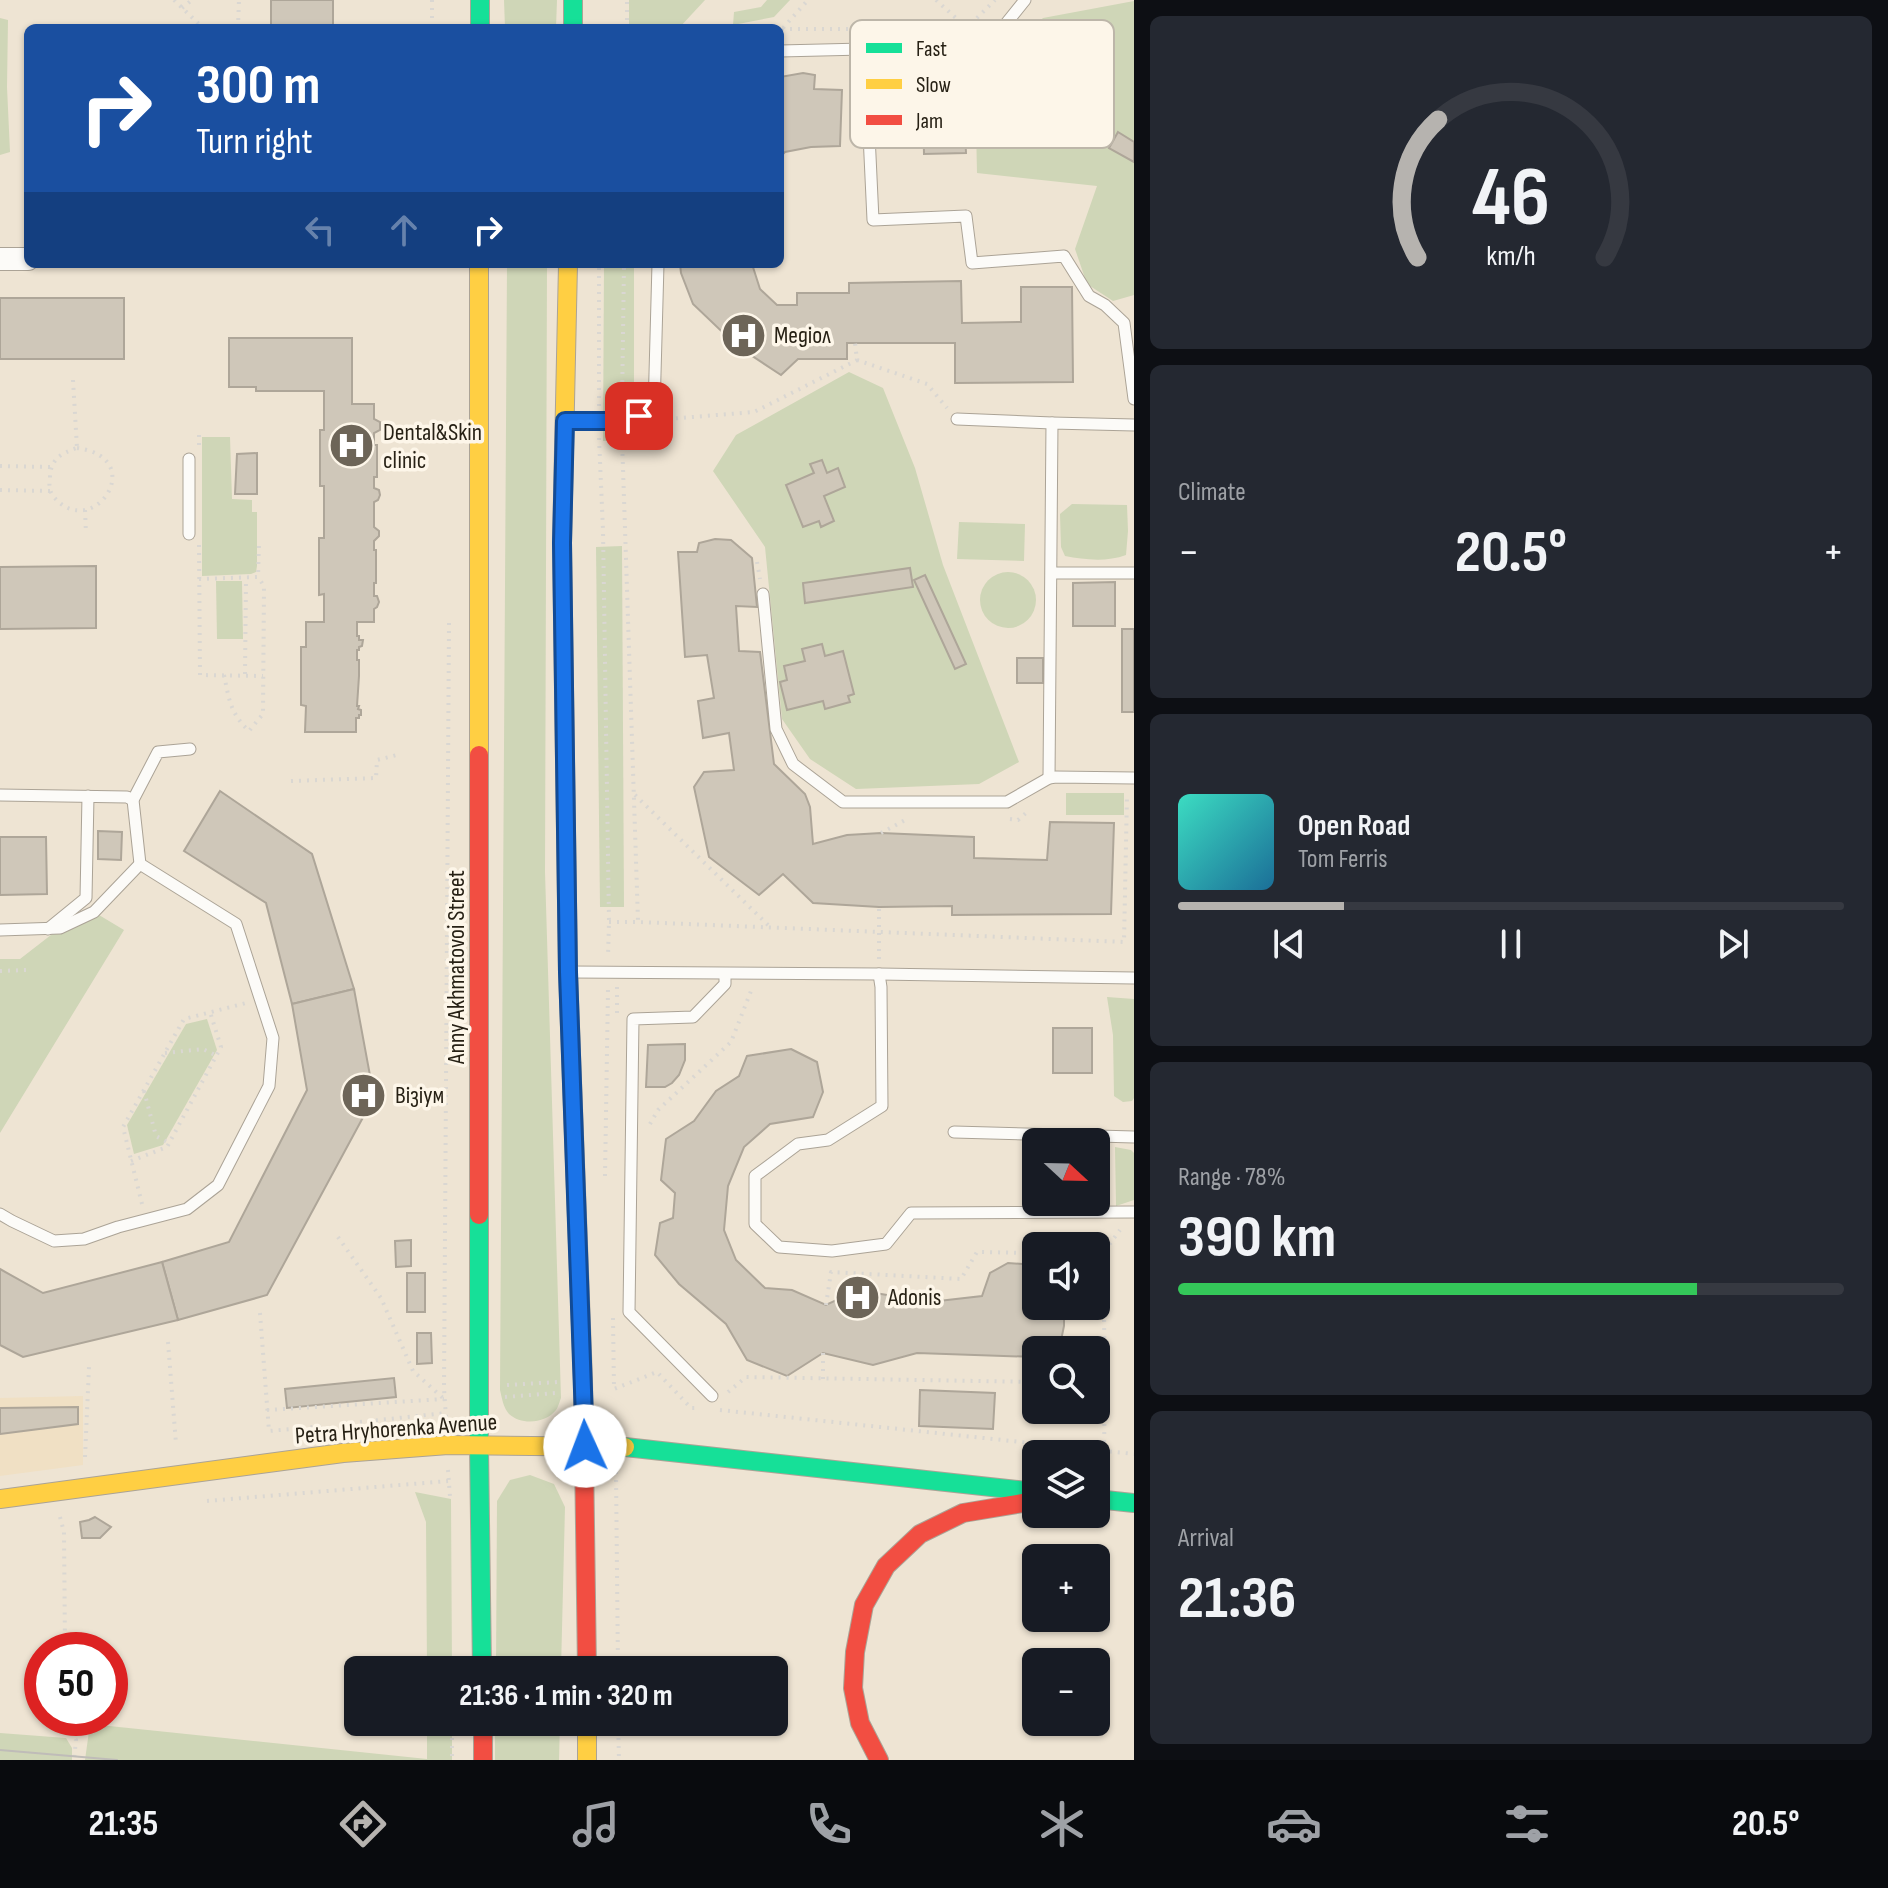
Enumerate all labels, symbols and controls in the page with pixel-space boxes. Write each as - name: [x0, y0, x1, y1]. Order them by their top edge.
- legend: [850, 20, 1114, 148]
- text: Fast: [916, 36, 947, 63]
- text: 300 m: [196, 53, 320, 120]
- icon: right: [64, 56, 168, 160]
- text: Slow: [916, 72, 951, 99]
- text: Jam: [915, 108, 943, 135]
- text: Turn right: [196, 121, 313, 164]
- text: 46: [1472, 149, 1550, 249]
- icon: left: [298, 208, 342, 252]
- icon: ahead: [382, 208, 426, 252]
- icon: right: [466, 208, 510, 252]
- text: km/h: [1486, 240, 1536, 275]
- hospital icon: Медіол: [719, 311, 767, 359]
- place label: Медіол: [774, 321, 831, 350]
- pin: [605, 382, 673, 450]
- icon: arrive: [617, 394, 661, 438]
- place label: Dental&Skin clinic: [383, 418, 482, 475]
- hospital icon: Dental&Skin clinic: [328, 422, 376, 470]
- text: Climate: [1178, 477, 1246, 508]
- text: 20.5°: [1455, 517, 1567, 589]
- text: −: [1178, 526, 1200, 579]
- text: +: [1822, 526, 1844, 579]
- text: Open Road: [1298, 808, 1410, 844]
- text: Tom Ferris: [1298, 844, 1388, 875]
- street label: Anny Akhmatovoi Street: [442, 870, 471, 1065]
- icon: previous: [1267, 922, 1311, 966]
- icon: pause: [1489, 922, 1533, 966]
- icon: next: [1711, 922, 1755, 966]
- hospital icon: Візіум: [340, 1071, 388, 1119]
- place label: Візіум: [395, 1081, 444, 1110]
- north arrow: [1022, 1128, 1110, 1216]
- map controls: [1022, 1128, 1110, 1736]
- text: Range · 78%: [1178, 1162, 1285, 1193]
- text: 390 km: [1178, 1202, 1336, 1274]
- button: sound: [1022, 1232, 1110, 1320]
- hospital icon: Adonis: [833, 1273, 881, 1321]
- place label: Adonis: [887, 1283, 941, 1312]
- button: search: [1022, 1336, 1110, 1424]
- position arrow: [543, 1404, 627, 1488]
- street label: Petra Hryhorenka Avenue: [294, 1407, 498, 1451]
- button: layers: [1022, 1440, 1110, 1528]
- text: Arrival: [1178, 1523, 1234, 1554]
- button: +: [1022, 1544, 1110, 1632]
- text: 21:36: [1178, 1563, 1296, 1635]
- speed limit sign: 50: [24, 1632, 128, 1736]
- button: −: [1022, 1648, 1110, 1736]
- text: 21:36 · 1 min · 320 m: [459, 1678, 673, 1714]
- icon: directions: [335, 1796, 391, 1852]
- icon: music: [568, 1796, 624, 1852]
- icon: phone: [801, 1796, 857, 1852]
- icon: climate: [1034, 1796, 1090, 1852]
- icon: car: [1266, 1796, 1322, 1852]
- icon: filters: [1499, 1796, 1555, 1852]
- text: 21:35: [88, 1803, 158, 1846]
- text: 20.5°: [1732, 1803, 1799, 1846]

